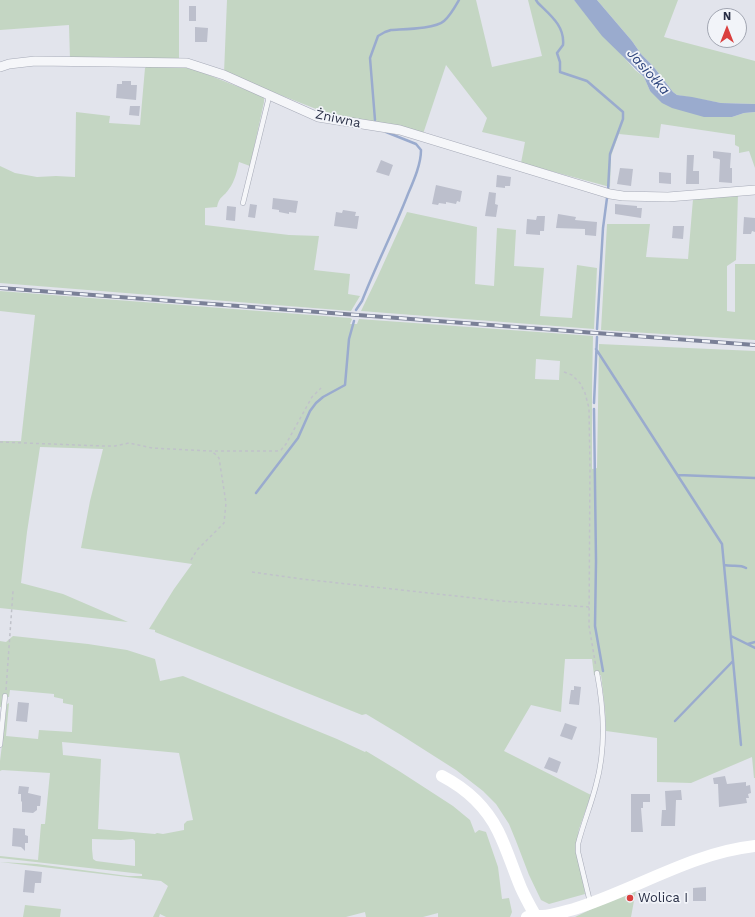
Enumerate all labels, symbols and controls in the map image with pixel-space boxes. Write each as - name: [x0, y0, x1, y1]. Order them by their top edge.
- north arrow: [707, 8, 747, 48]
- text: N: [723, 10, 731, 23]
- water label: Jasiołka: [623, 45, 673, 99]
- street label: Żniwna: [314, 107, 362, 131]
- place label: Wolica I: [638, 890, 688, 906]
- marker: Wolica I: [625, 893, 635, 903]

